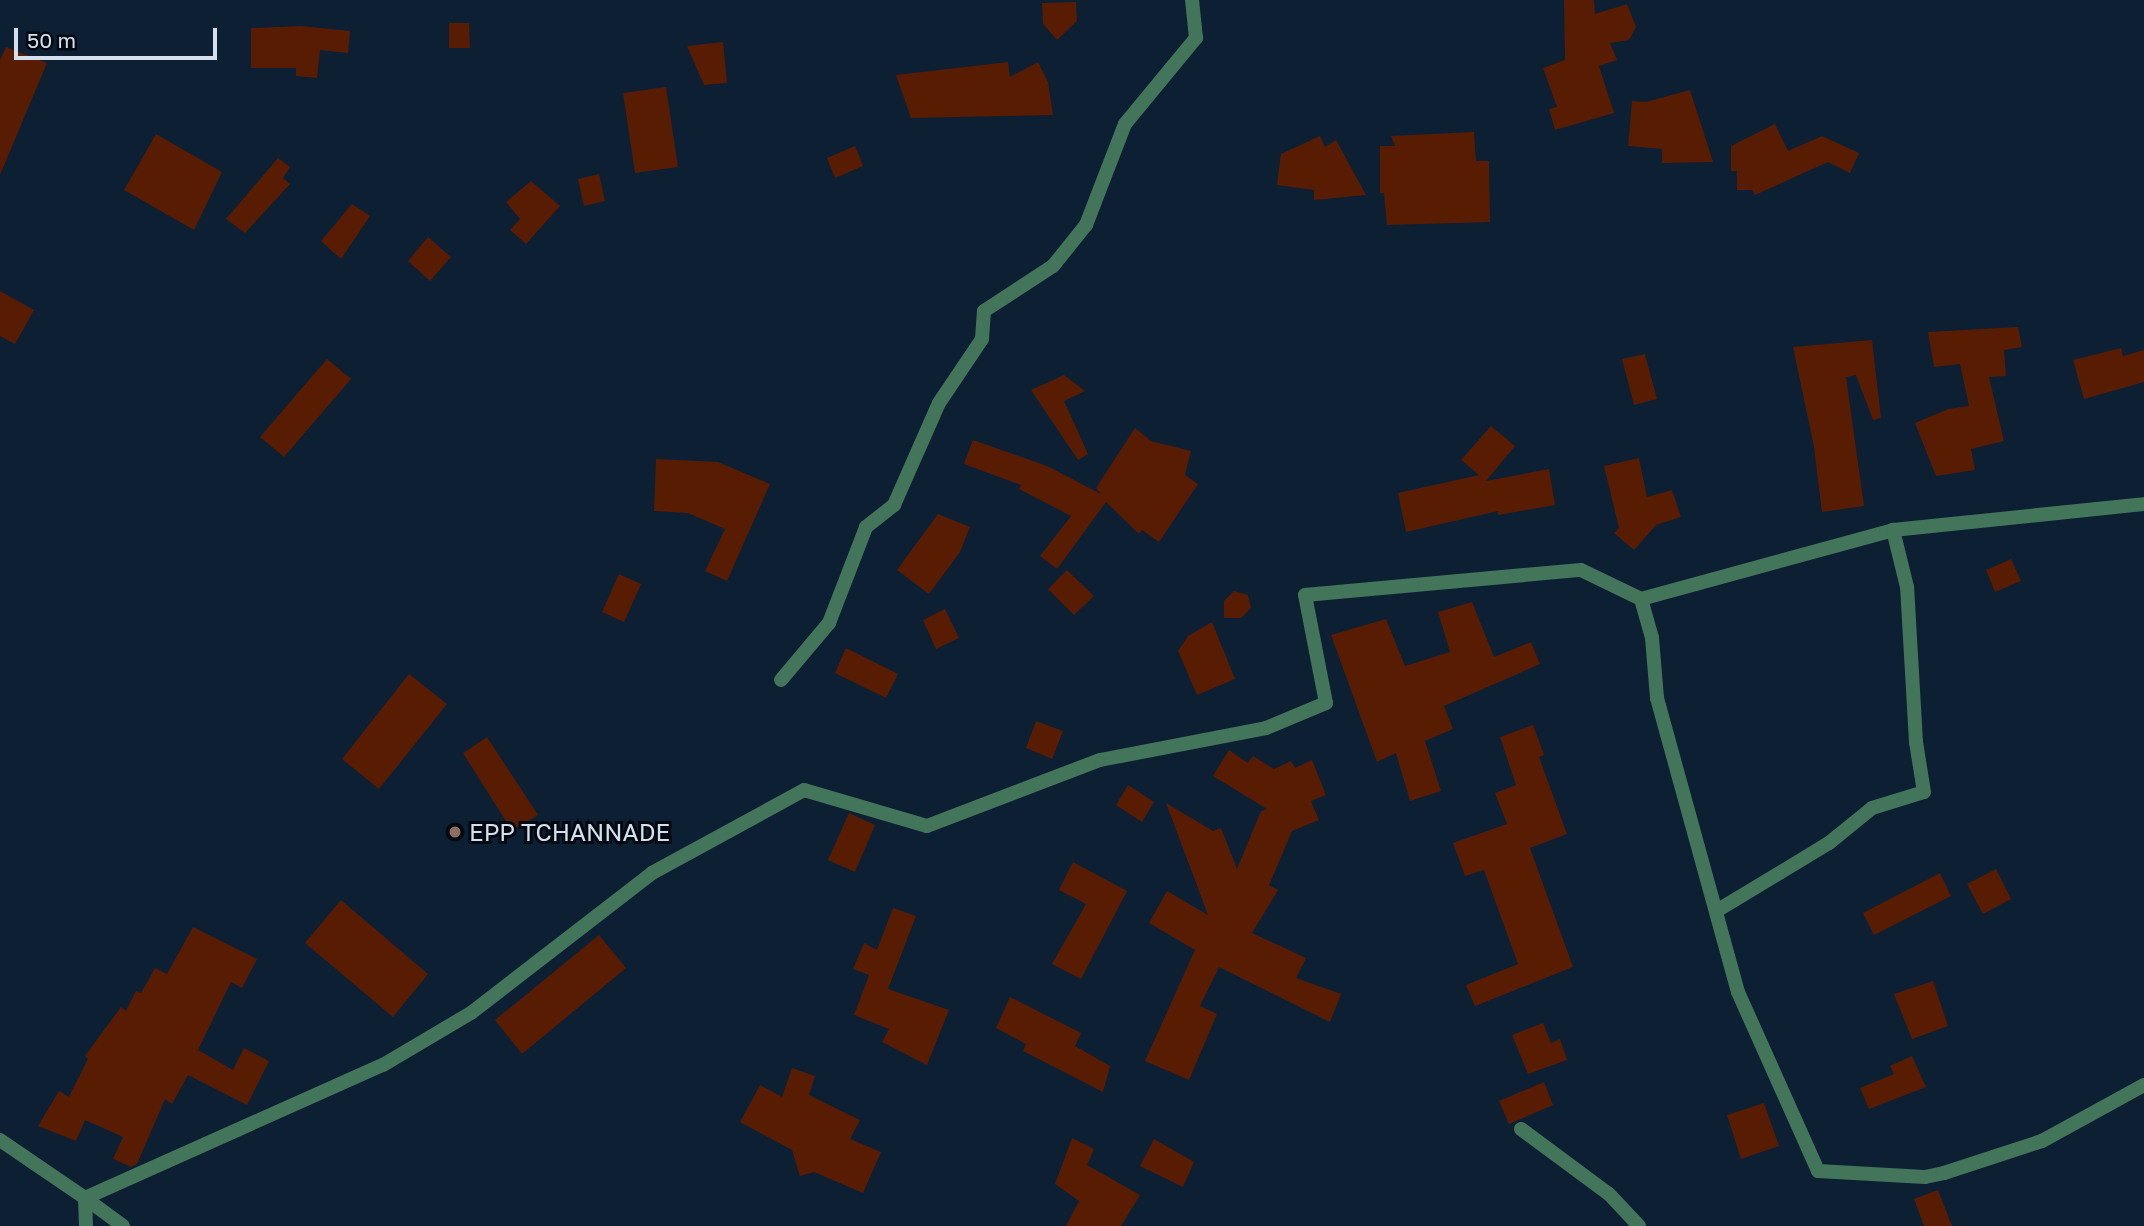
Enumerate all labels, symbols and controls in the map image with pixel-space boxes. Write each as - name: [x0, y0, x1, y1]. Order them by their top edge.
- scale bar: [18, 14, 220, 58]
- text: 50 m: [27, 27, 76, 53]
- place label: EPP TCHANNADE: [469, 818, 670, 846]
- marker: EPP TCHANNADE: [447, 824, 463, 840]

